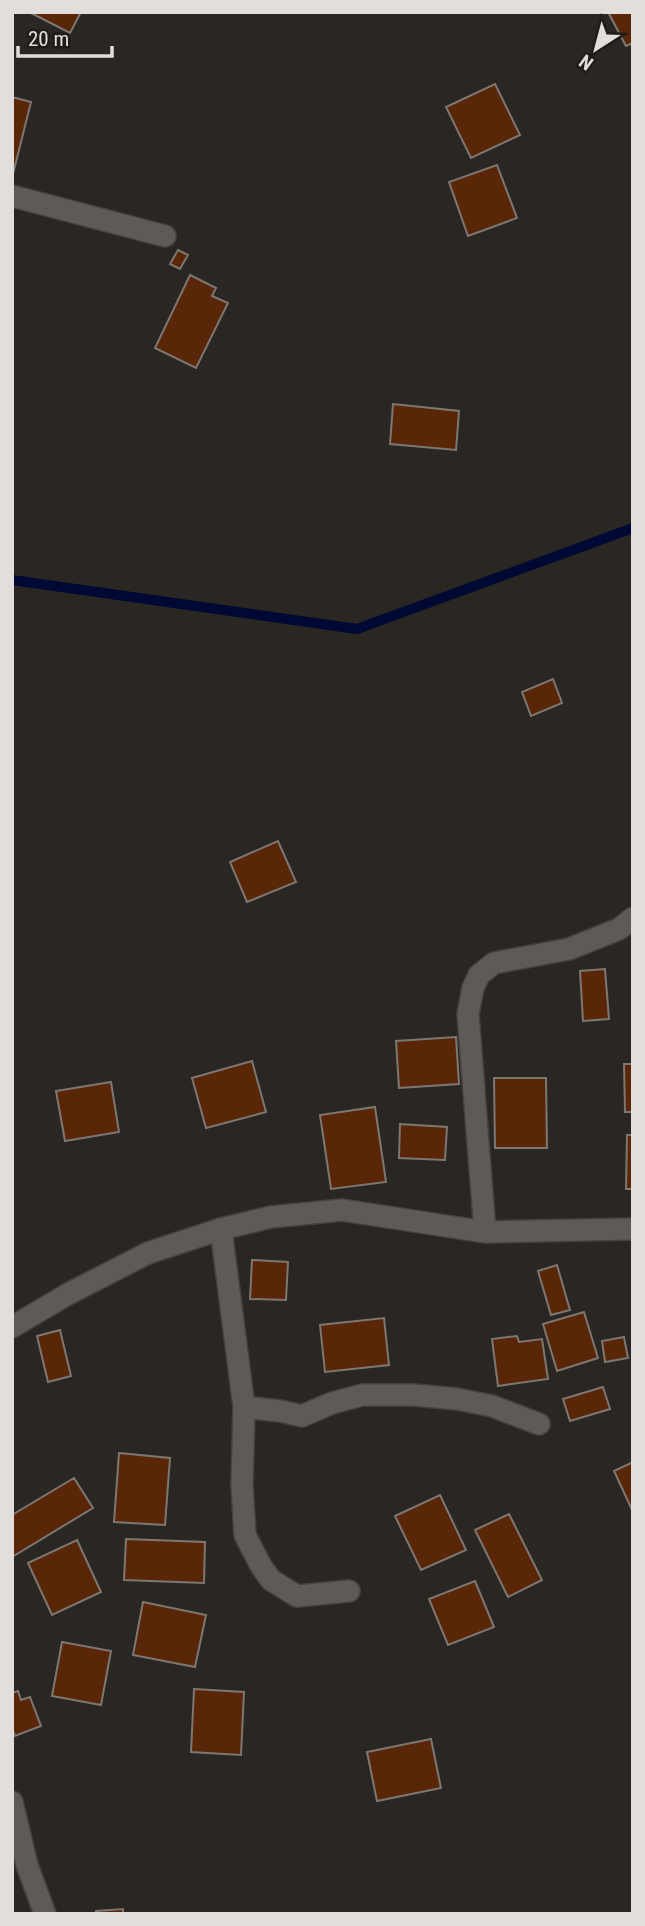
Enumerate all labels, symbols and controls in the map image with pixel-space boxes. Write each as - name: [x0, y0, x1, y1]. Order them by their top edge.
- scale bar: [18, 14, 112, 58]
- north arrow: [561, 14, 631, 84]
- text: 20 m: [28, 27, 69, 51]
- text: N: [575, 50, 598, 75]

